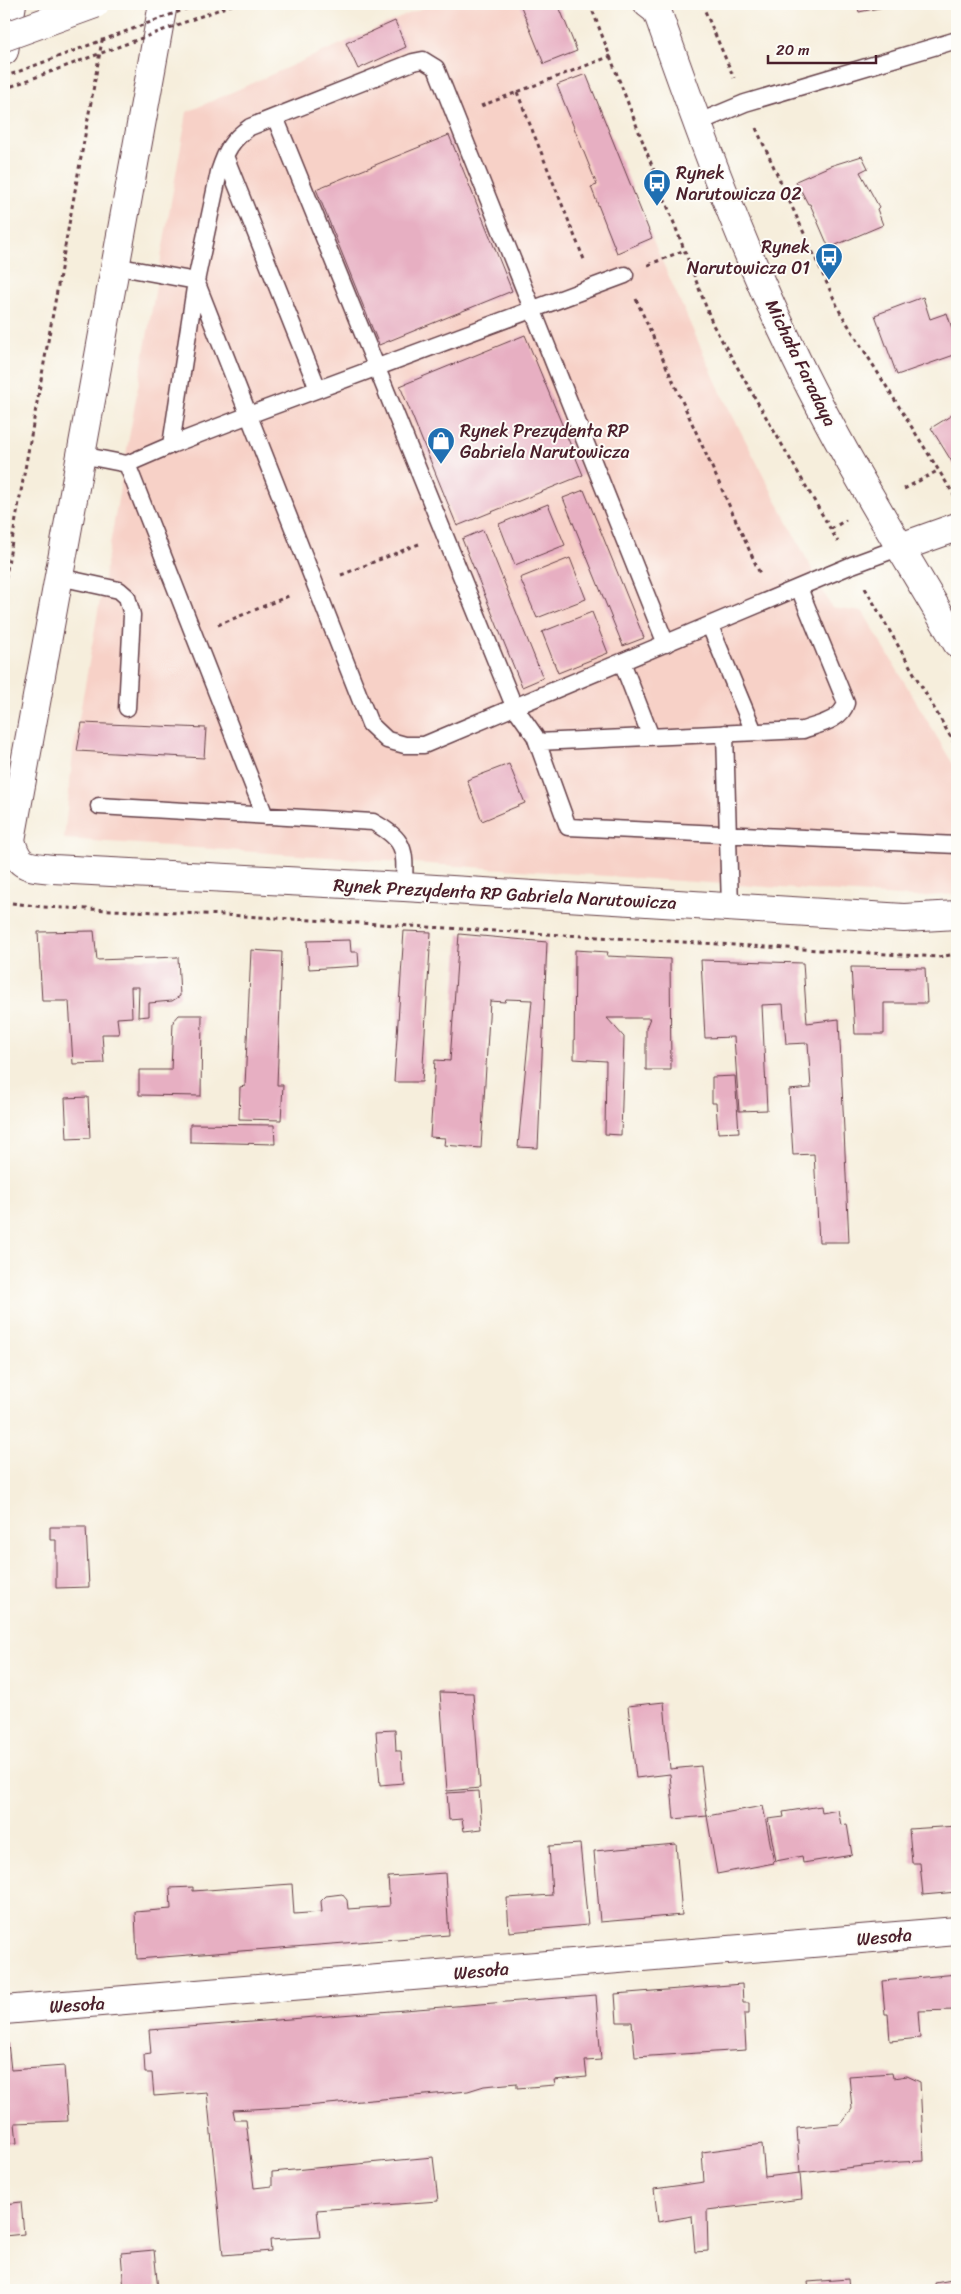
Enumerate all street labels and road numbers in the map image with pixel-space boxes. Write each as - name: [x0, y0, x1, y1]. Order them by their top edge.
- street label: Michała Faradaya: [756, 294, 846, 432]
- street label: Rynek Prezydenta RP Gabriela Narutowicza: [333, 869, 677, 919]
- street label: Wesoła: [855, 1919, 913, 1955]
- street label: Wesoła: [452, 1953, 510, 1989]
- street label: Wesoła: [48, 1987, 106, 2023]

